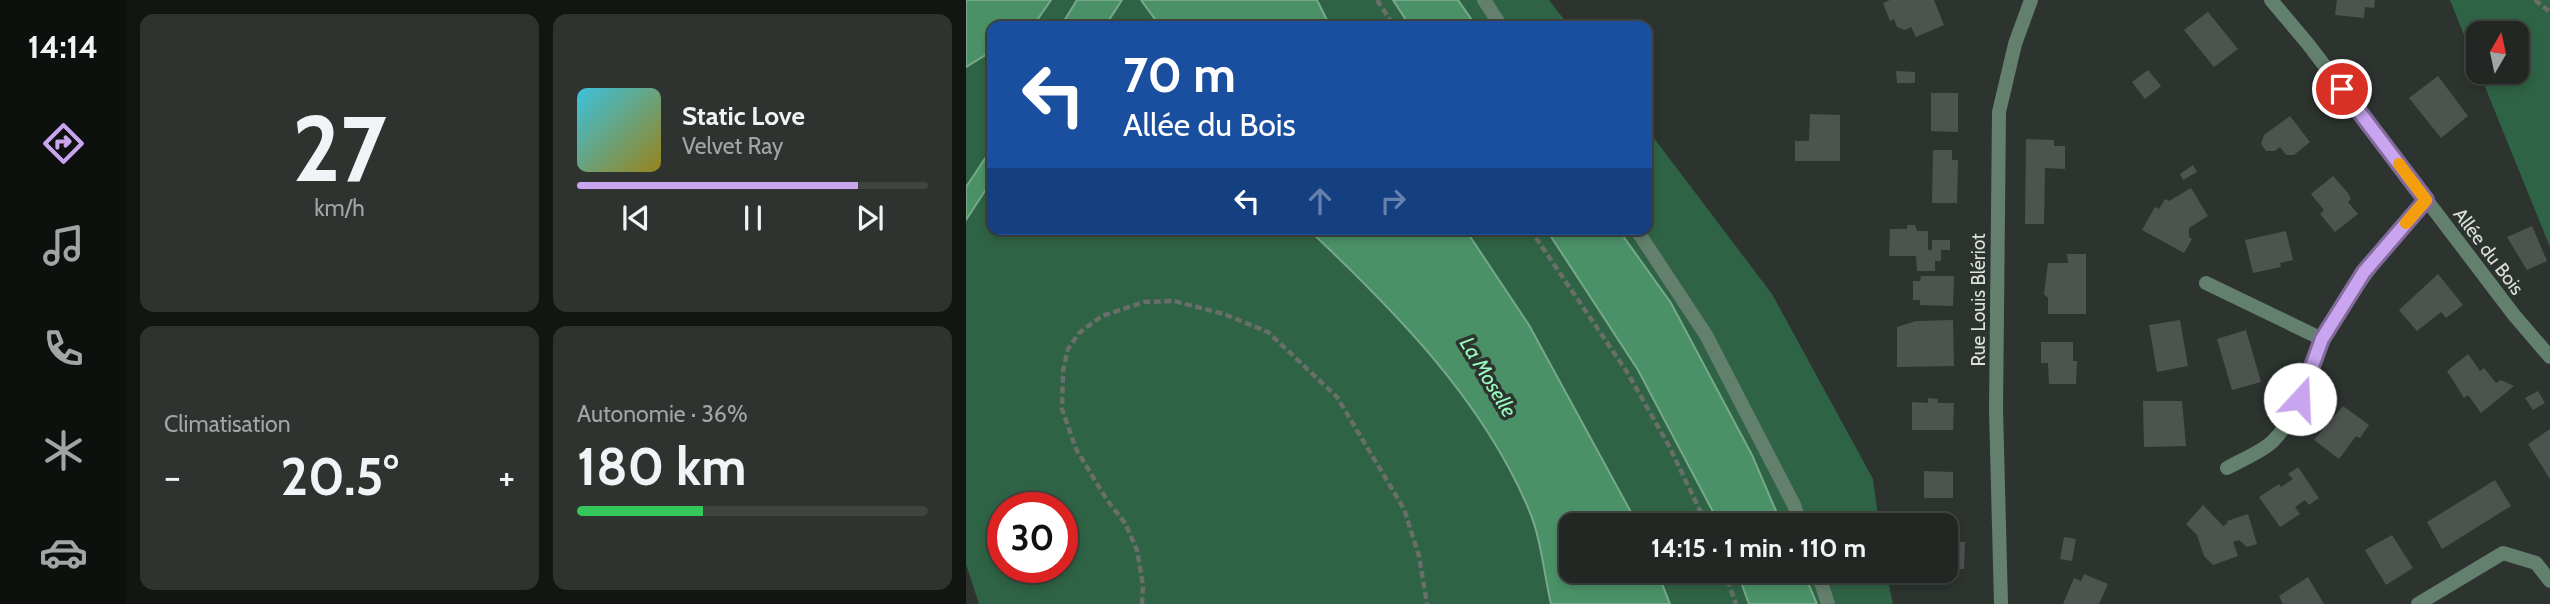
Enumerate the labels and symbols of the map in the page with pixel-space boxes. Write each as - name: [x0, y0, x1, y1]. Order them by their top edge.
- north arrow: [2466, 21, 2529, 84]
- pin: [2312, 59, 2372, 119]
- street label: Allée du Bois: [2449, 203, 2529, 299]
- street label: Rue Louis Blériot: [1967, 233, 1990, 367]
- water label: La Moselle: [1455, 332, 1522, 422]
- position arrow: [2263, 362, 2337, 436]
- speed limit sign: 30: [987, 492, 1078, 583]

